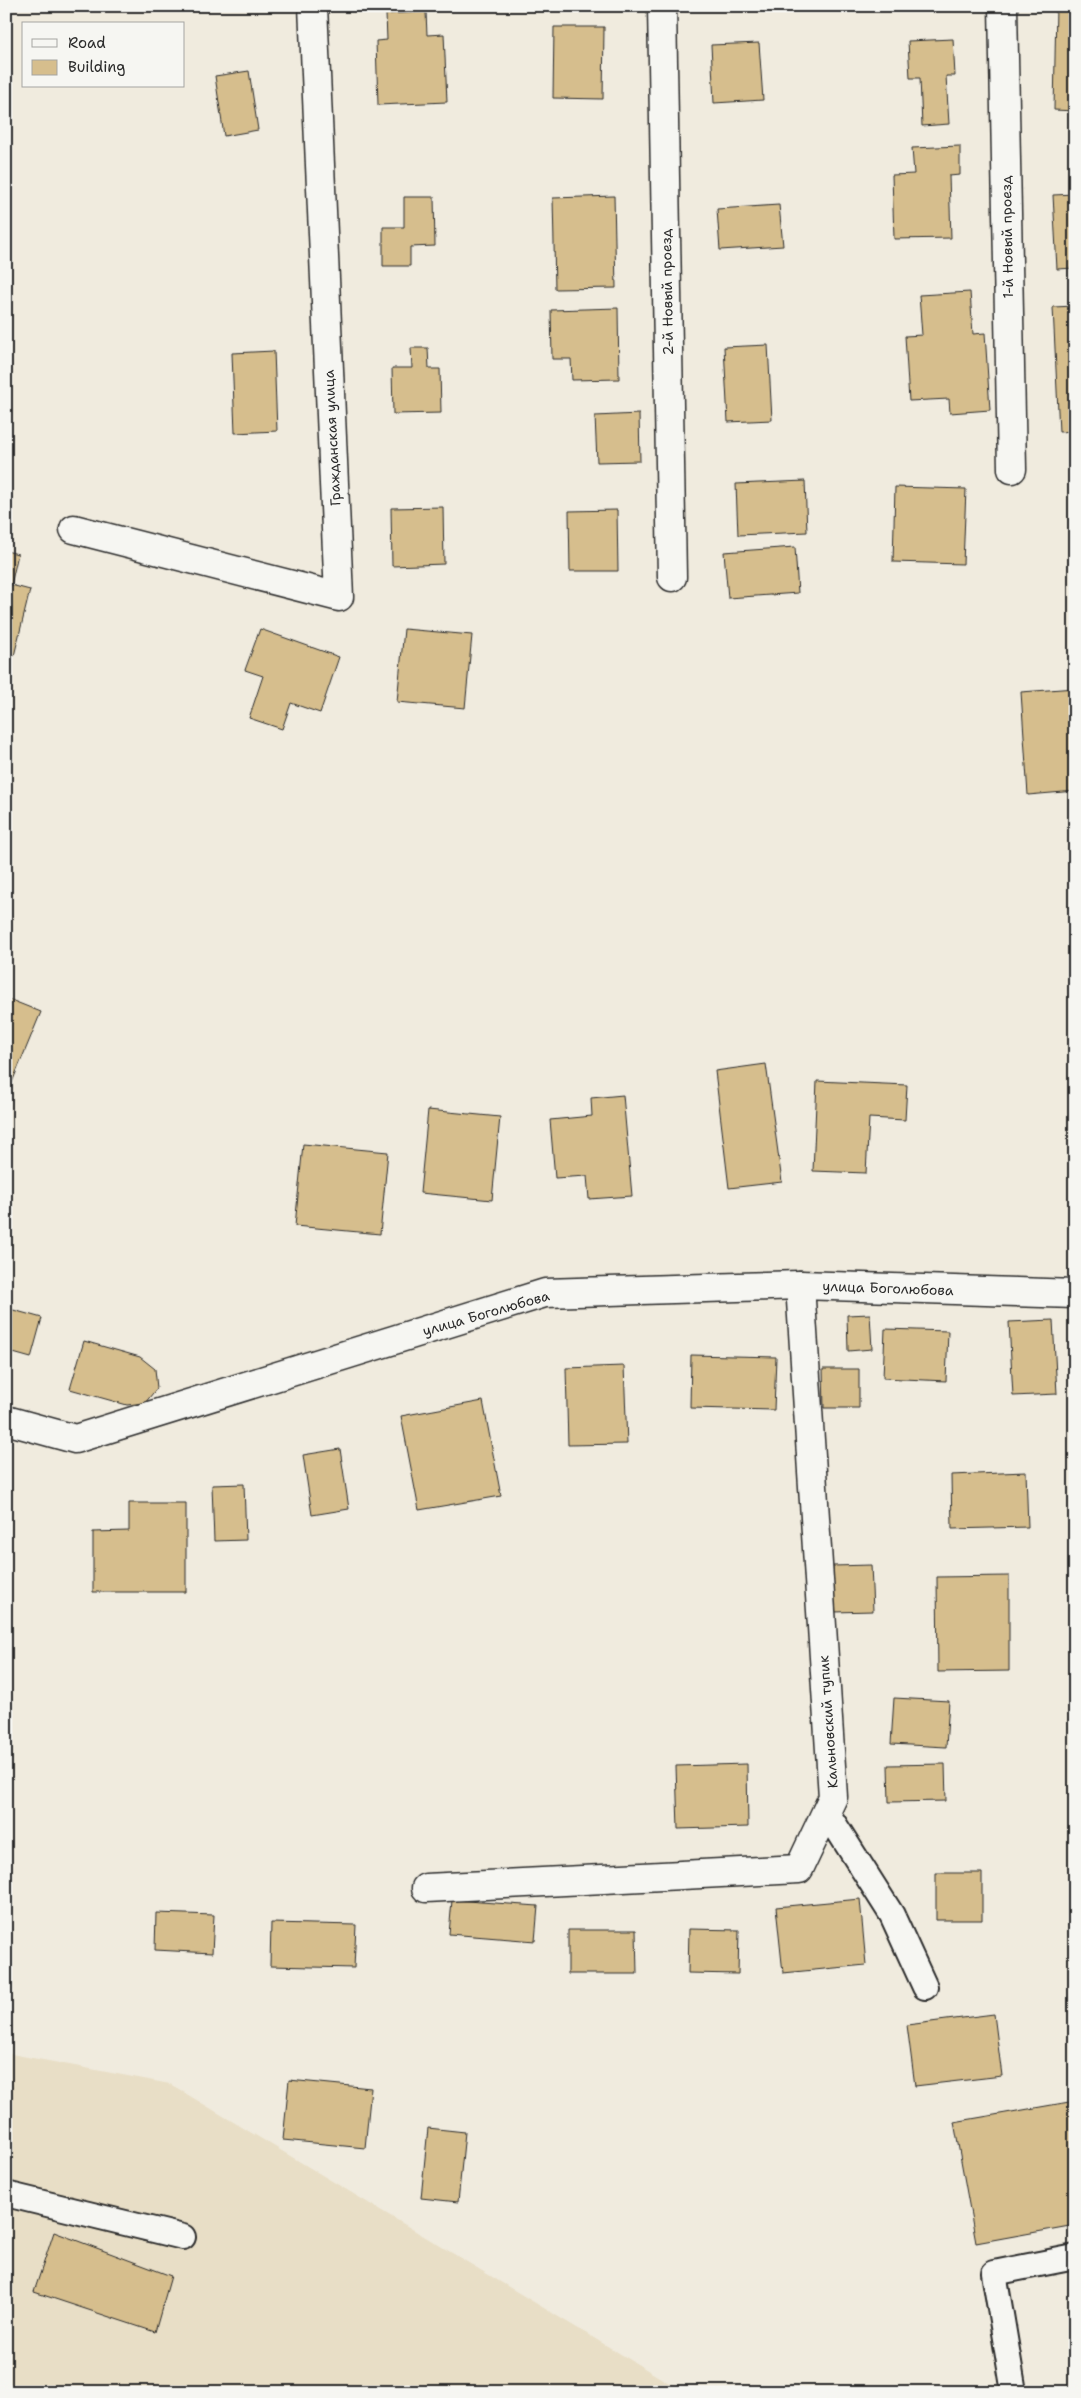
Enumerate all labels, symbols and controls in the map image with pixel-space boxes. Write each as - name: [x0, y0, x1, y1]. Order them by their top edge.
- legend: [22, 22, 185, 88]
- text: Road: [68, 33, 106, 53]
- text: Building: [68, 57, 125, 77]
- street label: 1-й Новый проезд: [997, 175, 1017, 299]
- street label: 2-й Новый проезд: [657, 228, 677, 356]
- street label: Гражданская улица: [319, 369, 345, 507]
- street label: улица Боголюбова: [822, 1277, 954, 1299]
- street label: улица Боголюбова: [420, 1286, 552, 1340]
- street label: Кальновский тупик: [814, 1654, 842, 1789]

